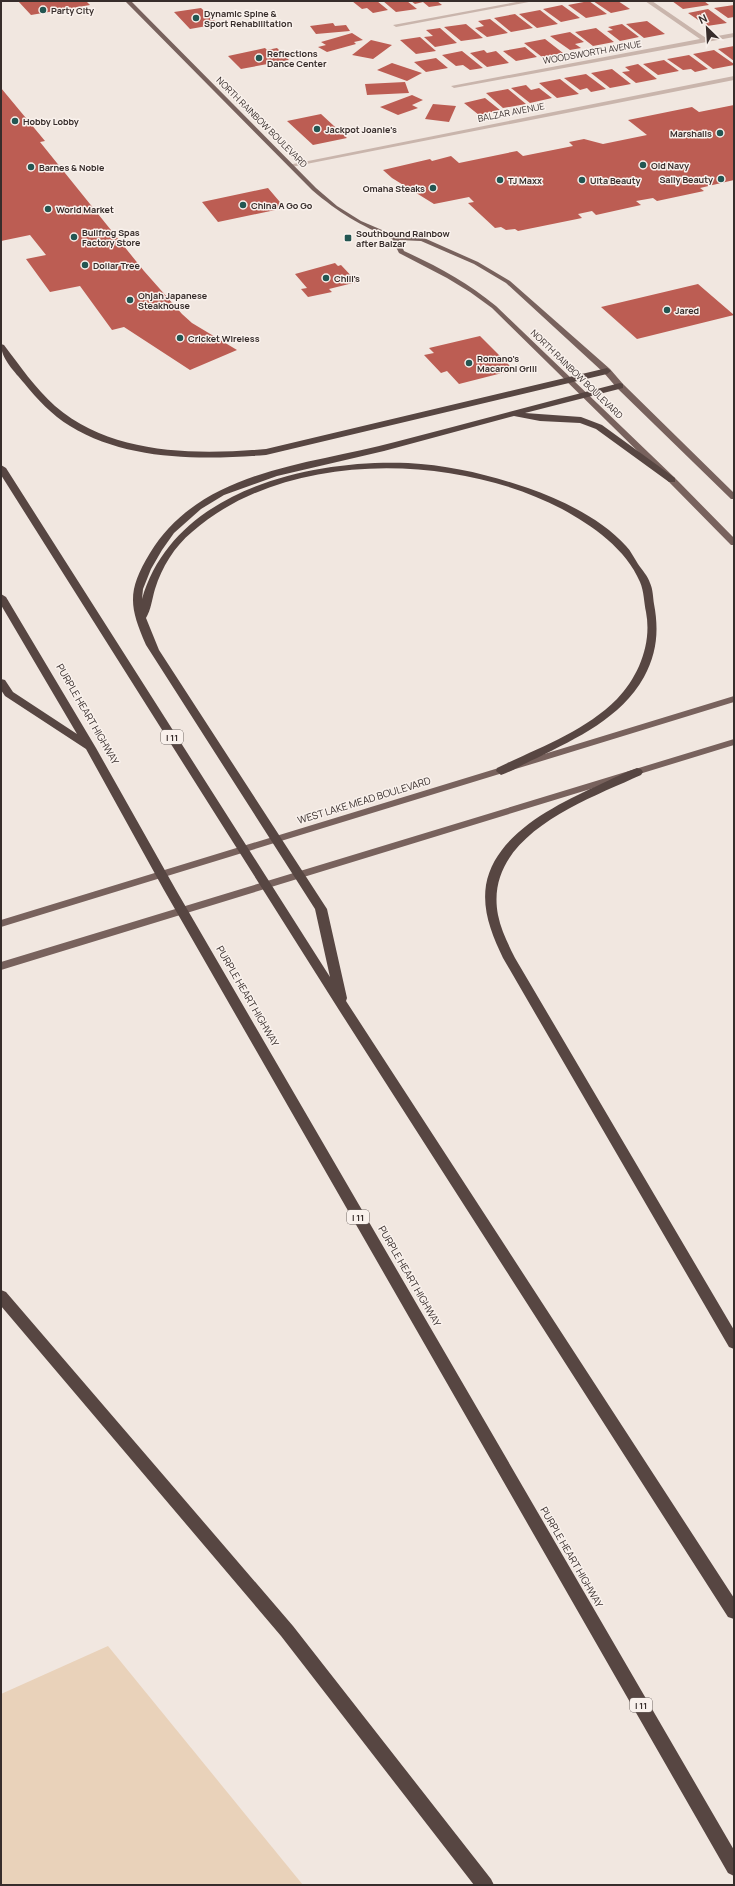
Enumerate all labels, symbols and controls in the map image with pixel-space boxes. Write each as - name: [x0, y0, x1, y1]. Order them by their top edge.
- place label: Party City: [51, 4, 94, 17]
- marker: Party City: [38, 5, 48, 15]
- place label: Dynamic Spine & Sport Rehabilitation: [204, 7, 293, 30]
- north arrow: [687, 8, 727, 48]
- text: N: [696, 10, 709, 27]
- marker: Dynamic Spine & Sport Rehabilitation: [191, 13, 201, 23]
- street label: WOODSWORTH AVENUE: [542, 37, 642, 67]
- place label: Reflections Dance Center: [267, 47, 327, 70]
- marker: Reflections Dance Center: [254, 53, 264, 63]
- street label: NORTH RAINBOW BOULEVARD: [214, 74, 310, 170]
- street label: BALZAR AVENUE: [476, 99, 546, 125]
- place label: Hobby Lobby: [23, 115, 79, 128]
- marker: Hobby Lobby: [10, 116, 20, 126]
- place label: Jackpot Joanie's: [325, 123, 397, 136]
- marker: Jackpot Joanie's: [312, 124, 322, 134]
- place label: Marshalls: [670, 127, 712, 140]
- marker: Marshalls: [715, 128, 725, 138]
- place label: Old Navy: [651, 159, 689, 172]
- marker: Old Navy: [638, 160, 648, 170]
- place label: Barnes & Noble: [39, 161, 105, 174]
- marker: Barnes & Noble: [26, 162, 36, 172]
- place label: Sally Beauty: [659, 173, 713, 186]
- place label: TJ Maxx: [508, 174, 542, 187]
- place label: Ulta Beauty: [590, 174, 641, 187]
- marker: Sally Beauty: [716, 174, 726, 184]
- marker: TJ Maxx: [495, 175, 505, 185]
- marker: Ulta Beauty: [577, 175, 587, 185]
- place label: Omaha Steaks: [363, 182, 425, 195]
- marker: Omaha Steaks: [428, 183, 438, 193]
- place label: China A Go Go: [251, 199, 313, 212]
- marker: China A Go Go: [238, 200, 248, 210]
- place label: World Market: [56, 203, 114, 216]
- marker: World Market: [43, 204, 53, 214]
- place label: Bullfrog Spas Factory Store: [82, 226, 141, 249]
- place label: Southbound Rainbow after Balzar: [356, 227, 450, 250]
- marker: Bullfrog Spas Factory Store: [69, 232, 79, 242]
- marker: Southbound Rainbow after Balzar: [343, 233, 353, 243]
- place label: Dollar Tree: [93, 259, 140, 272]
- marker: Dollar Tree: [80, 260, 90, 270]
- place label: Chili's: [334, 272, 360, 285]
- marker: Chili's: [321, 273, 331, 283]
- place label: Ohjah Japanese Steakhouse: [138, 289, 208, 312]
- marker: Ohjah Japanese Steakhouse: [125, 295, 135, 305]
- place label: Jared: [675, 304, 699, 317]
- marker: Jared: [662, 305, 672, 315]
- street label: NORTH RAINBOW BOULEVARD: [528, 326, 626, 422]
- place label: Cricket Wireless: [188, 332, 260, 345]
- marker: Cricket Wireless: [175, 333, 185, 343]
- place label: Romano's Macaroni Grill: [477, 352, 537, 375]
- marker: Romano's Macaroni Grill: [464, 358, 474, 368]
- street label: PURPLE HEART HIGHWAY: [53, 661, 123, 767]
- road number: I 11: [161, 730, 183, 744]
- street label: WEST LAKE MEAD BOULEVARD: [296, 773, 433, 827]
- street label: PURPLE HEART HIGHWAY: [213, 943, 283, 1049]
- road number: I 11: [347, 1210, 369, 1224]
- street label: PURPLE HEART HIGHWAY: [375, 1223, 445, 1329]
- street label: PURPLE HEART HIGHWAY: [537, 1504, 607, 1610]
- road number: I 11: [630, 1698, 652, 1712]

